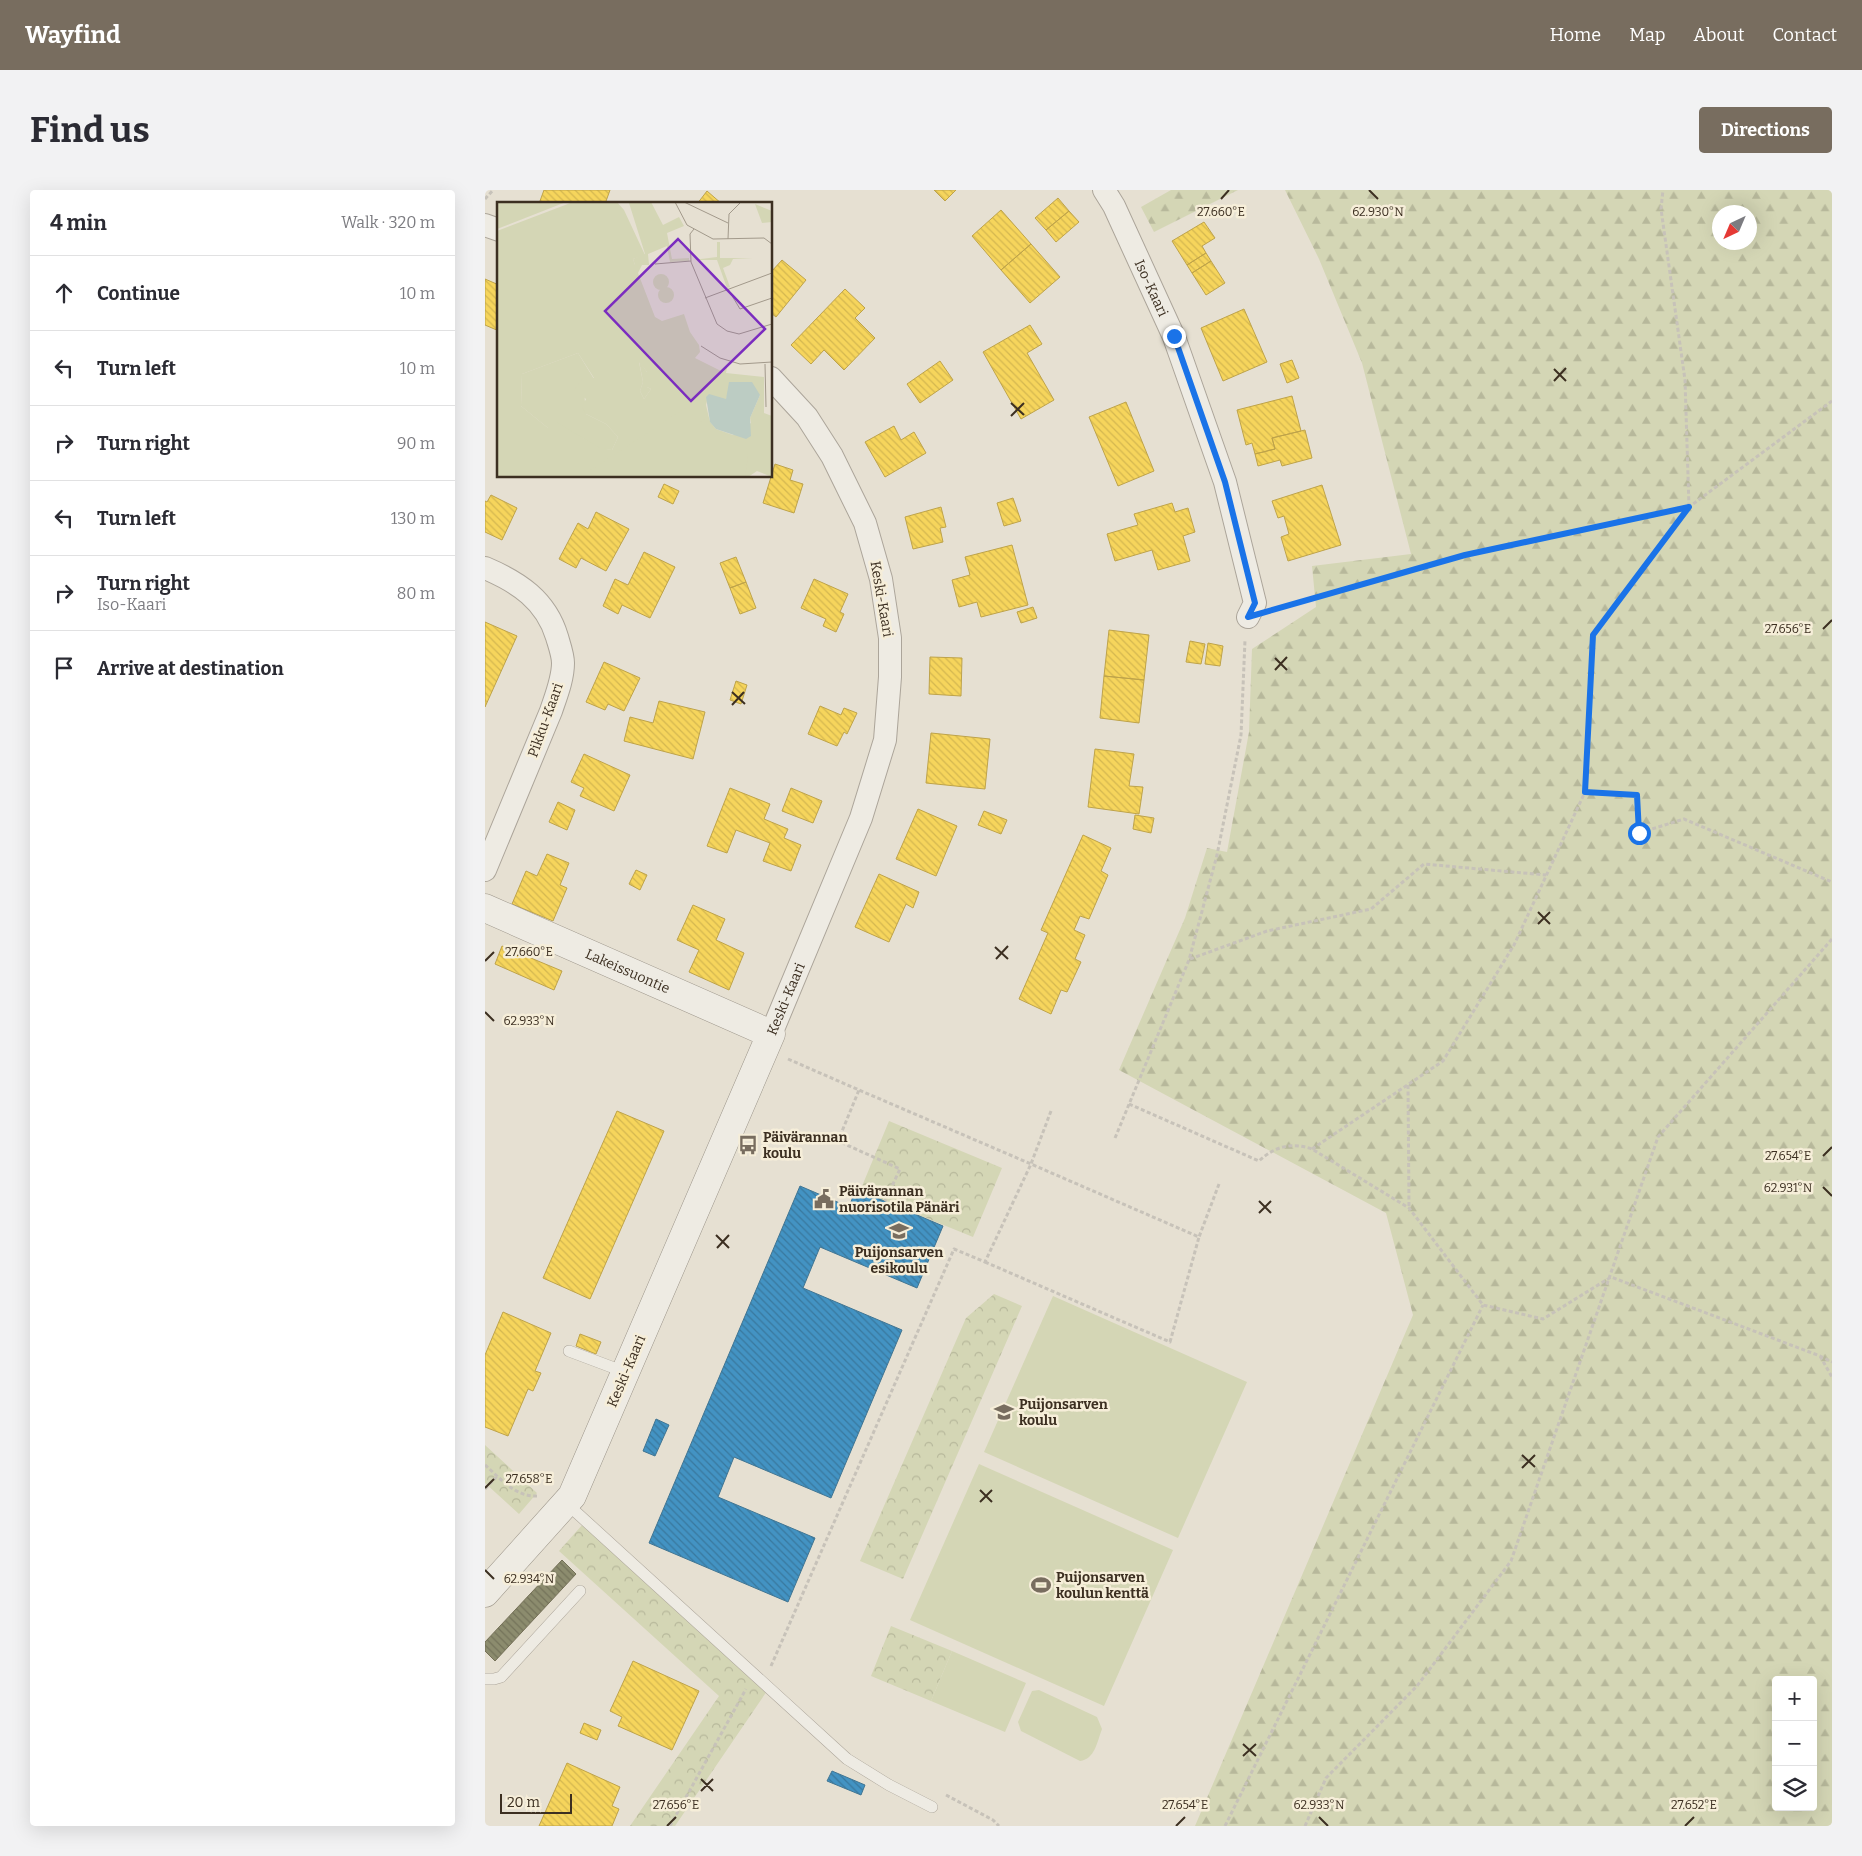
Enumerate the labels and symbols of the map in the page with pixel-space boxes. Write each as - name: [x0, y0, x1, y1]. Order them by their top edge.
- inset map: [497, 202, 773, 478]
- text: 27.660°E: [1197, 205, 1245, 219]
- text: 62.930°N: [1352, 205, 1404, 219]
- north arrow: [1712, 205, 1757, 250]
- street label: Iso-Kaari: [1131, 257, 1171, 319]
- route end: [1163, 325, 1186, 348]
- street label: Keski-Kaari: [866, 560, 897, 638]
- text: 27.656°E: [1765, 622, 1811, 636]
- street label: Pikku-Kaari: [524, 681, 567, 760]
- route start: [1628, 822, 1651, 845]
- text: 27.660°E: [505, 945, 553, 959]
- street label: Lakeissuontie: [583, 945, 672, 997]
- street label: Keski-Kaari: [763, 960, 809, 1038]
- text: 62.933°N: [504, 1014, 555, 1028]
- place label: Päivärannan koulu: [763, 1129, 847, 1162]
- bus stop icon: Päivärannan koulu: [737, 1134, 759, 1156]
- text: 27.654°E: [1765, 1149, 1811, 1163]
- text: 62.931°N: [1764, 1181, 1813, 1195]
- place label: Päivärannan nuorisotila Pänäri: [839, 1183, 960, 1216]
- public building icon: Päivärannan nuorisotila Pänäri: [813, 1188, 835, 1210]
- school or university icon: Puijonsarven esikoulu: [888, 1220, 910, 1242]
- place label: Puijonsarven esikoulu: [855, 1244, 943, 1277]
- street label: Keski-Kaari: [604, 1333, 649, 1410]
- place label: Puijonsarven koulu: [1019, 1396, 1108, 1429]
- school or university icon: Puijonsarven koulu: [993, 1401, 1015, 1423]
- text: 27.658°E: [506, 1472, 552, 1486]
- place label: Puijonsarven koulun kenttä: [1056, 1569, 1149, 1602]
- text: 62.934°N: [504, 1572, 555, 1586]
- sports icon: Puijonsarven koulun kenttä: [1030, 1574, 1052, 1596]
- scale bar: [500, 1791, 573, 1814]
- text: 27.656°E: [653, 1798, 699, 1812]
- text: 27.654°E: [1162, 1798, 1208, 1812]
- text: 62.933°N: [1294, 1798, 1345, 1812]
- text: 27.652°E: [1671, 1798, 1717, 1812]

